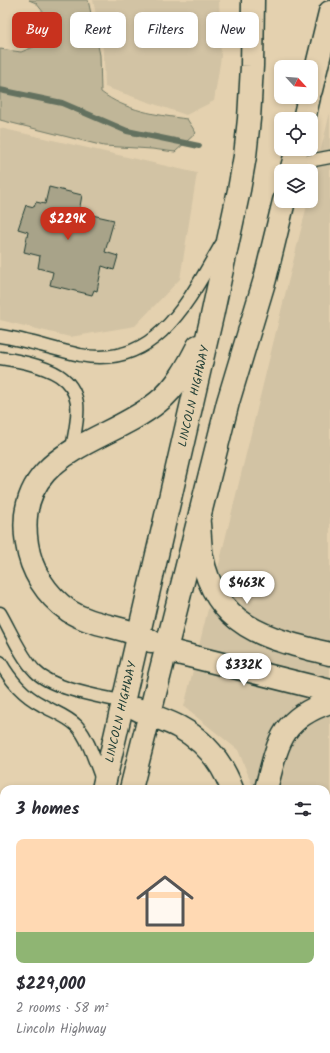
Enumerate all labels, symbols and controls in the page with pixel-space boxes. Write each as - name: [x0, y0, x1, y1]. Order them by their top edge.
- chip: Buy: [12, 12, 62, 48]
- chip: Rent: [70, 12, 126, 48]
- chip: Filters: [134, 12, 198, 48]
- chip: New: [206, 12, 259, 48]
- north arrow: [274, 60, 318, 104]
- map controls: [274, 60, 318, 208]
- button: locate: [274, 112, 318, 156]
- button: layers: [274, 164, 318, 208]
- pin: $229K: [40, 207, 96, 241]
- text: $229K: [49, 209, 87, 230]
- street label: LINCOLN HIGHWAY: [173, 343, 215, 449]
- pin: $463K: [219, 571, 275, 605]
- text: $463K: [229, 573, 265, 594]
- pin: $332K: [216, 653, 272, 687]
- text: $332K: [225, 655, 263, 676]
- street label: LINCOLN HIGHWAY: [100, 659, 142, 764]
- text: 3 homes: [16, 796, 79, 823]
- icon: filters: [292, 798, 314, 820]
- icon: home: [129, 865, 201, 937]
- text: $229,000: [16, 971, 85, 998]
- text: 2 rooms · 58 m²: [16, 998, 109, 1019]
- text: Lincoln Highway: [16, 1019, 106, 1040]

